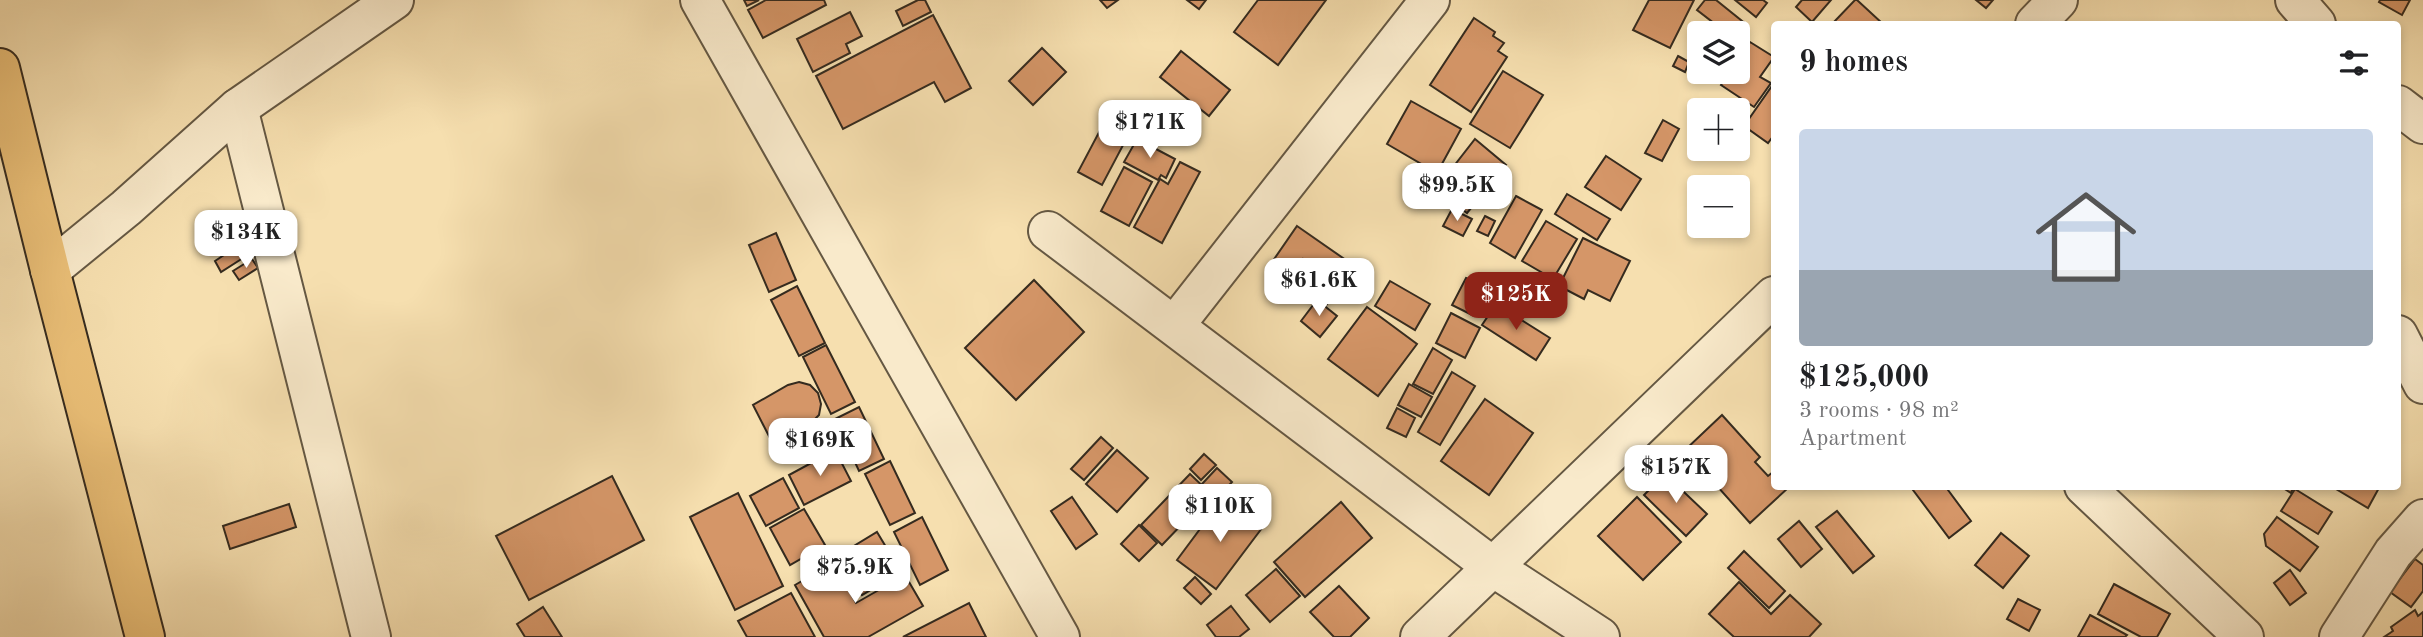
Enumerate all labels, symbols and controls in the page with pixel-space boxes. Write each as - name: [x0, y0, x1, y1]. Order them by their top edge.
- map controls: [1687, 21, 1750, 238]
- button: layers: [1687, 21, 1750, 84]
- icon: filters: [2335, 44, 2373, 82]
- text: 9 homes: [1799, 48, 1908, 78]
- button: +: [1687, 98, 1750, 161]
- pin: $171K: [1101, 100, 1199, 160]
- text: $171K: [1114, 111, 1186, 134]
- pin: $99.5K: [1400, 164, 1514, 223]
- text: $99.5K: [1418, 174, 1496, 197]
- icon: home: [2023, 174, 2149, 300]
- button: −: [1687, 175, 1750, 238]
- pin: $134K: [197, 210, 295, 270]
- text: $134K: [210, 221, 282, 244]
- pin: $61.6K: [1262, 258, 1376, 318]
- text: $61.6K: [1280, 269, 1358, 292]
- pin: $125K: [1467, 272, 1565, 332]
- text: $125K: [1480, 283, 1552, 306]
- text: $125,000: [1799, 363, 1929, 393]
- text: 3 rooms · 98 m²: [1799, 399, 1959, 422]
- pin: $169K: [771, 419, 869, 478]
- text: Apartment: [1799, 427, 1907, 450]
- text: $169K: [784, 429, 856, 452]
- pin: $157K: [1627, 446, 1725, 505]
- text: $157K: [1640, 456, 1712, 479]
- pin: $110K: [1171, 484, 1269, 544]
- text: $110K: [1184, 495, 1256, 518]
- pin: $75.9K: [798, 546, 912, 605]
- text: $75.9K: [816, 556, 894, 579]

